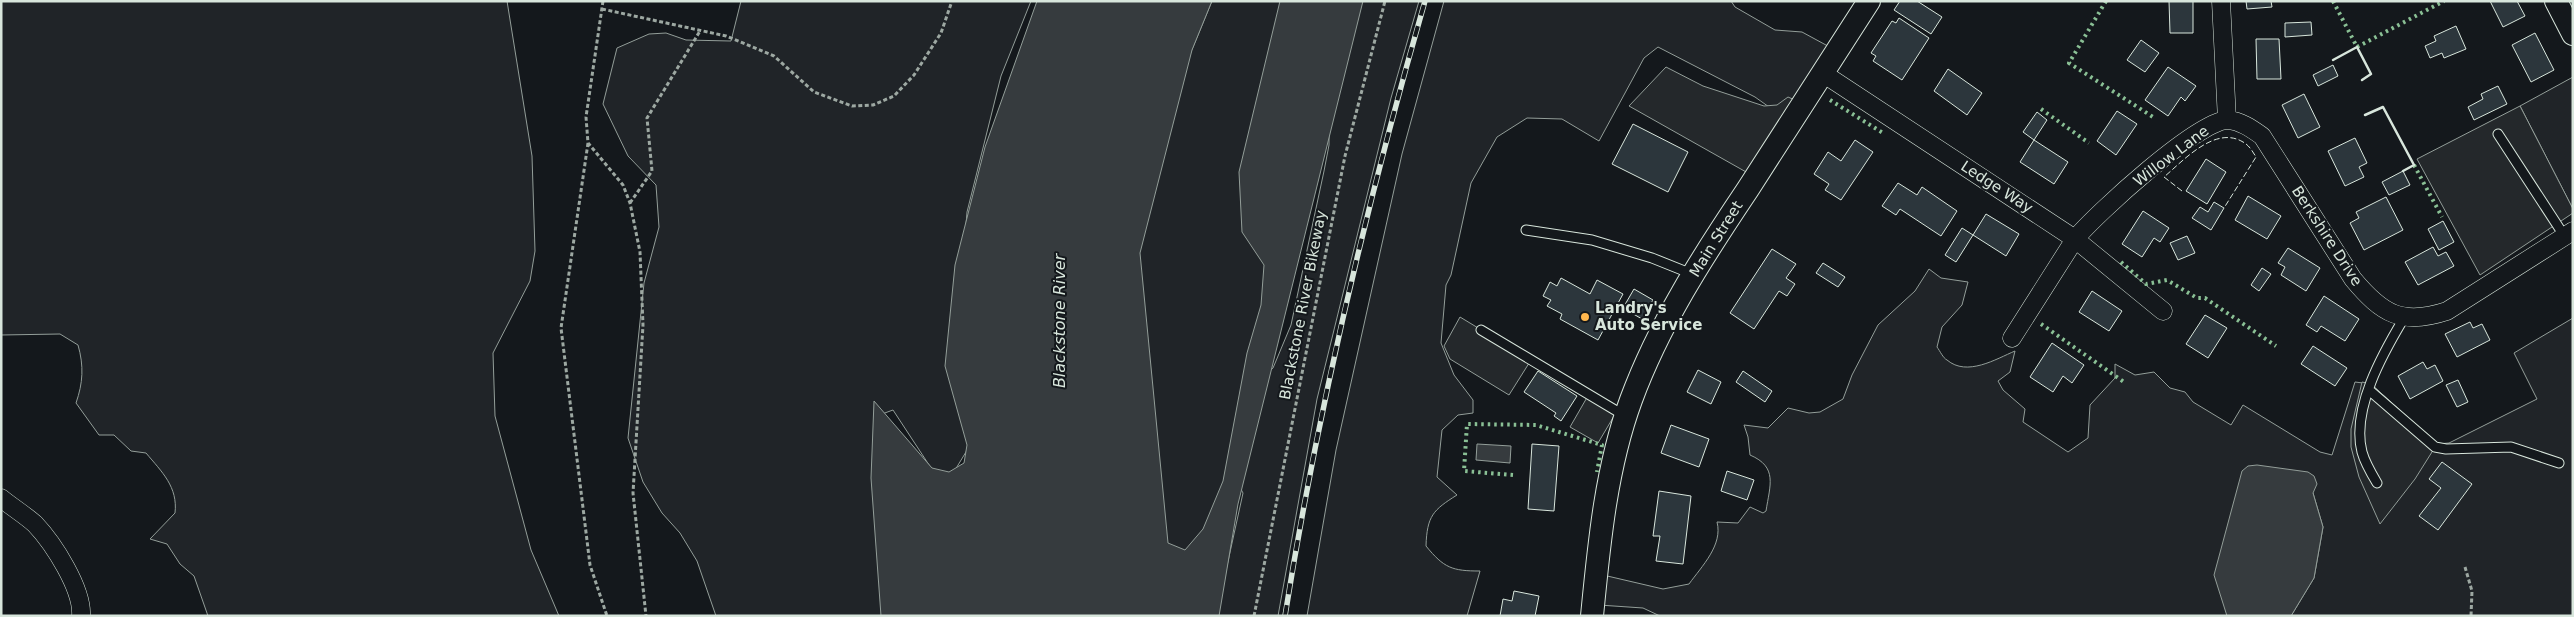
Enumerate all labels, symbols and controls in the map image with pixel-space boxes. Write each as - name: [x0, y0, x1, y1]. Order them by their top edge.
- street label: Willow Lane: [2130, 122, 2212, 190]
- street label: Ledge Way: [1958, 157, 2037, 217]
- street label: Berkshire Drive: [2288, 183, 2366, 289]
- street label: Main Street: [1686, 198, 1747, 280]
- street label: Blackstone River Bikeway: [1276, 209, 1330, 401]
- water label: Blackstone River: [1050, 252, 1069, 388]
- place label: Landry's Auto Service: [1595, 299, 1702, 334]
- marker: Landry's Auto Service: [1579, 311, 1591, 323]

